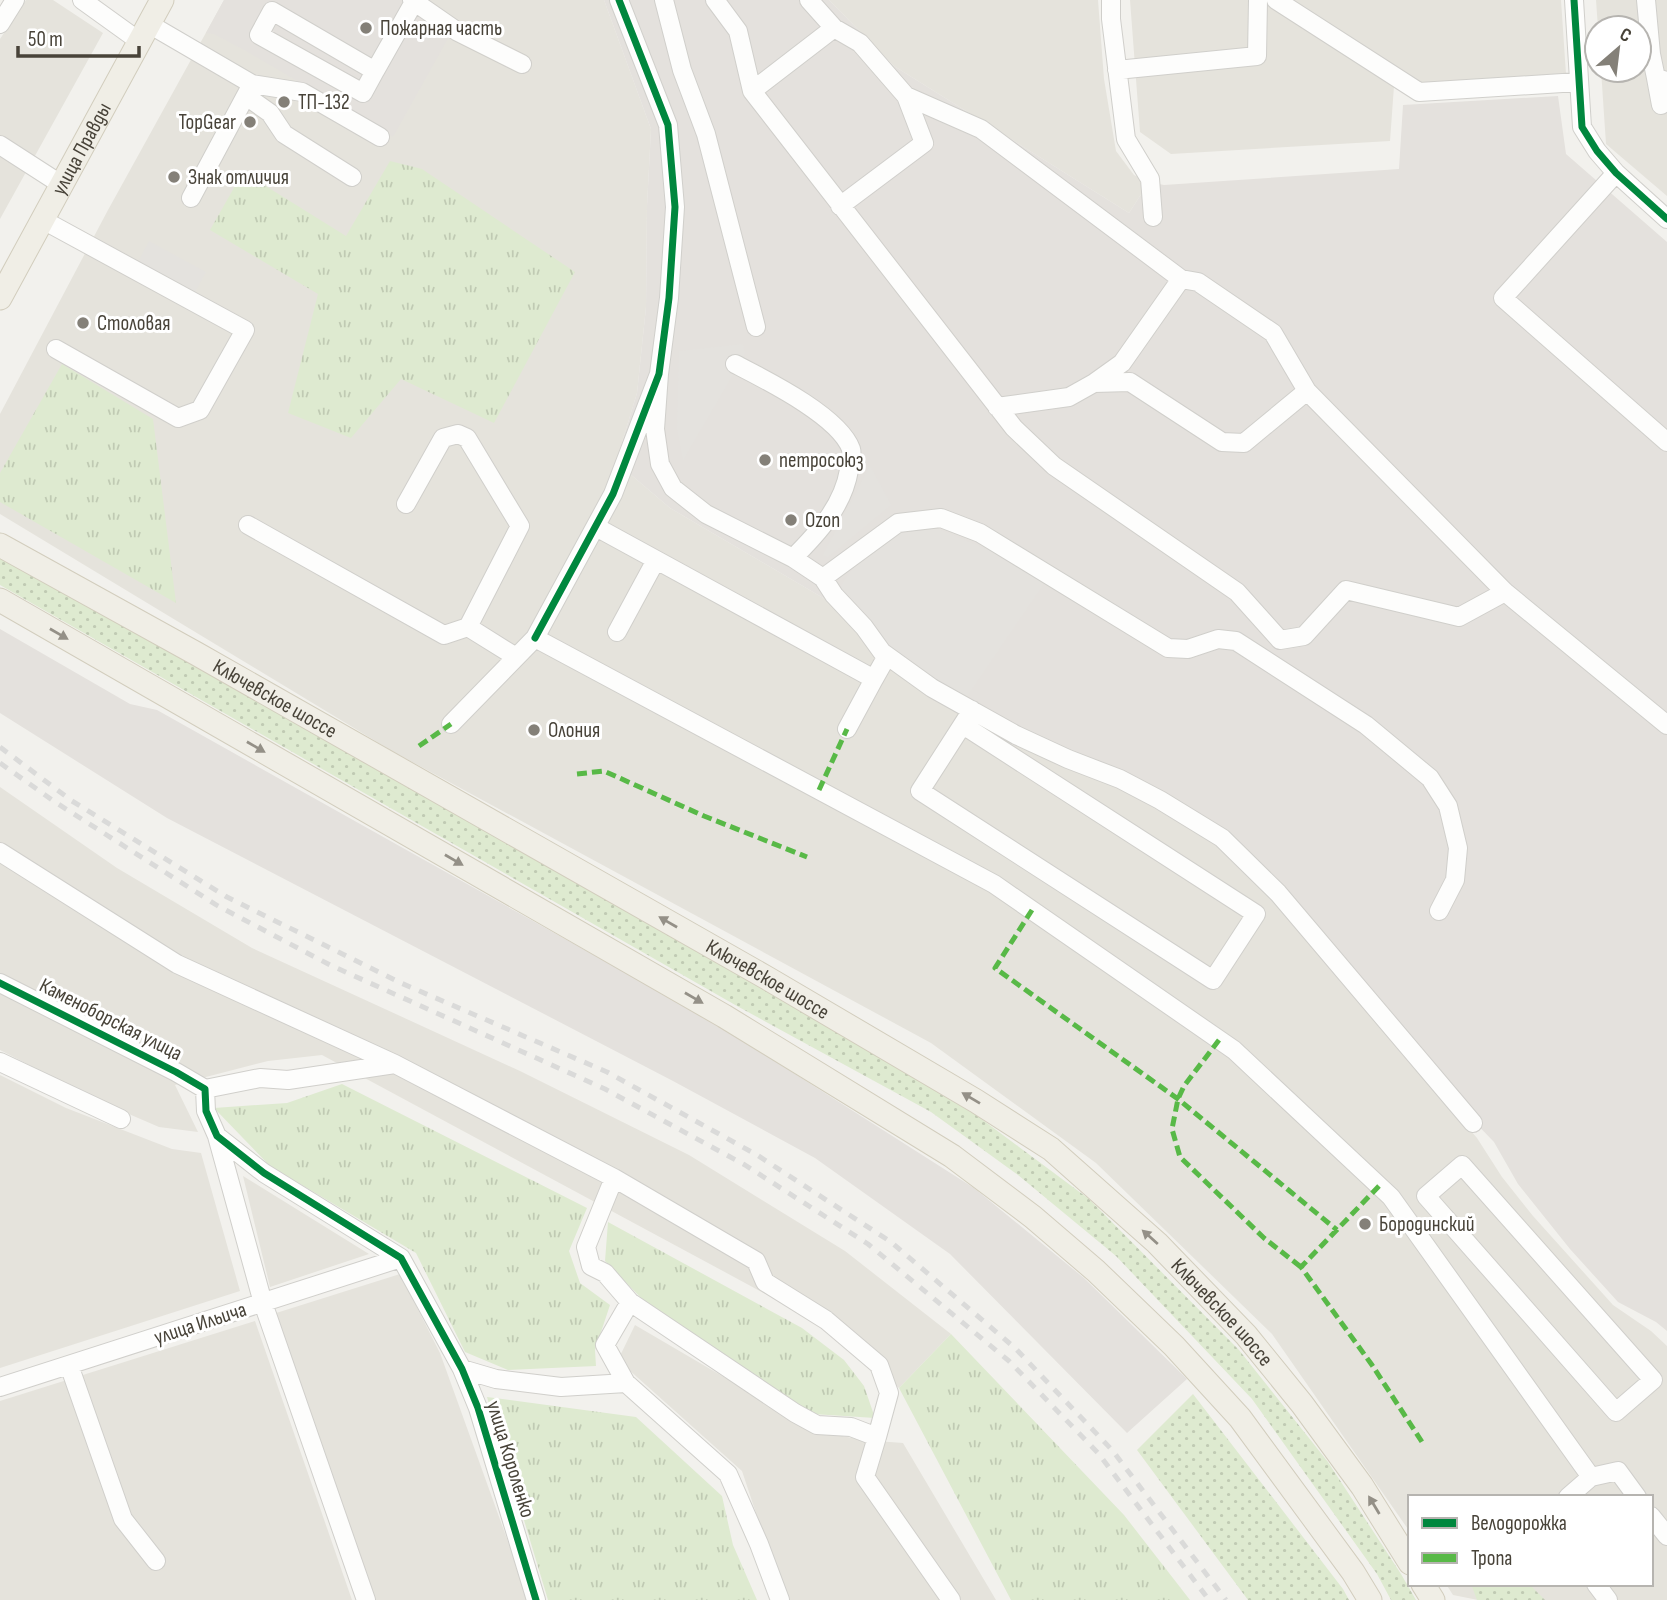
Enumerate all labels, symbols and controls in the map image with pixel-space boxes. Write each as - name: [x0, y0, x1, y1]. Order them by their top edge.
- scale bar: [18, 14, 138, 58]
- north arrow: [1583, 14, 1653, 84]
- place label: Пожарная часть: [380, 16, 502, 41]
- marker: Пожарная часть: [358, 20, 374, 36]
- text: С: [1616, 23, 1635, 48]
- text: 50 m: [28, 27, 63, 52]
- place label: ТП-132: [298, 90, 350, 115]
- marker: ТП-132: [276, 94, 292, 110]
- street label: улица Правды: [46, 98, 117, 199]
- place label: TopGear: [178, 110, 236, 135]
- marker: TopGear: [242, 114, 258, 130]
- place label: Знак отличия: [188, 165, 289, 190]
- marker: Знак отличия: [166, 169, 182, 185]
- place label: Столовая: [97, 311, 170, 336]
- marker: Столовая: [75, 315, 91, 331]
- place label: петросоюз: [779, 448, 864, 473]
- marker: петросоюз: [757, 452, 773, 468]
- place label: Ozon: [805, 508, 840, 533]
- marker: Ozon: [783, 512, 799, 528]
- one-way arrow: [50, 628, 69, 640]
- street label: Ключевское шоссе: [209, 654, 341, 744]
- place label: Олония: [548, 718, 600, 743]
- marker: Олония: [526, 722, 542, 738]
- one-way arrow: [247, 741, 266, 753]
- one-way arrow: [444, 854, 463, 867]
- one-way arrow: [659, 916, 678, 928]
- street label: Ключевское шоссе: [701, 934, 834, 1025]
- street label: Каменоборская улица: [35, 973, 186, 1066]
- one-way arrow: [684, 992, 703, 1004]
- one-way arrow: [961, 1091, 981, 1104]
- place label: Бородинский: [1379, 1212, 1475, 1237]
- marker: Бородинский: [1357, 1216, 1373, 1232]
- one-way arrow: [1141, 1229, 1159, 1245]
- street label: Ключевское шоссе: [1166, 1253, 1278, 1371]
- street label: улица Ильича: [151, 1297, 249, 1350]
- street label: улица Короленко: [481, 1398, 540, 1521]
- one-way arrow: [1368, 1495, 1380, 1514]
- legend: [1408, 1495, 1653, 1586]
- text: Велодорожка: [1471, 1511, 1567, 1536]
- text: Тропа: [1471, 1546, 1512, 1571]

